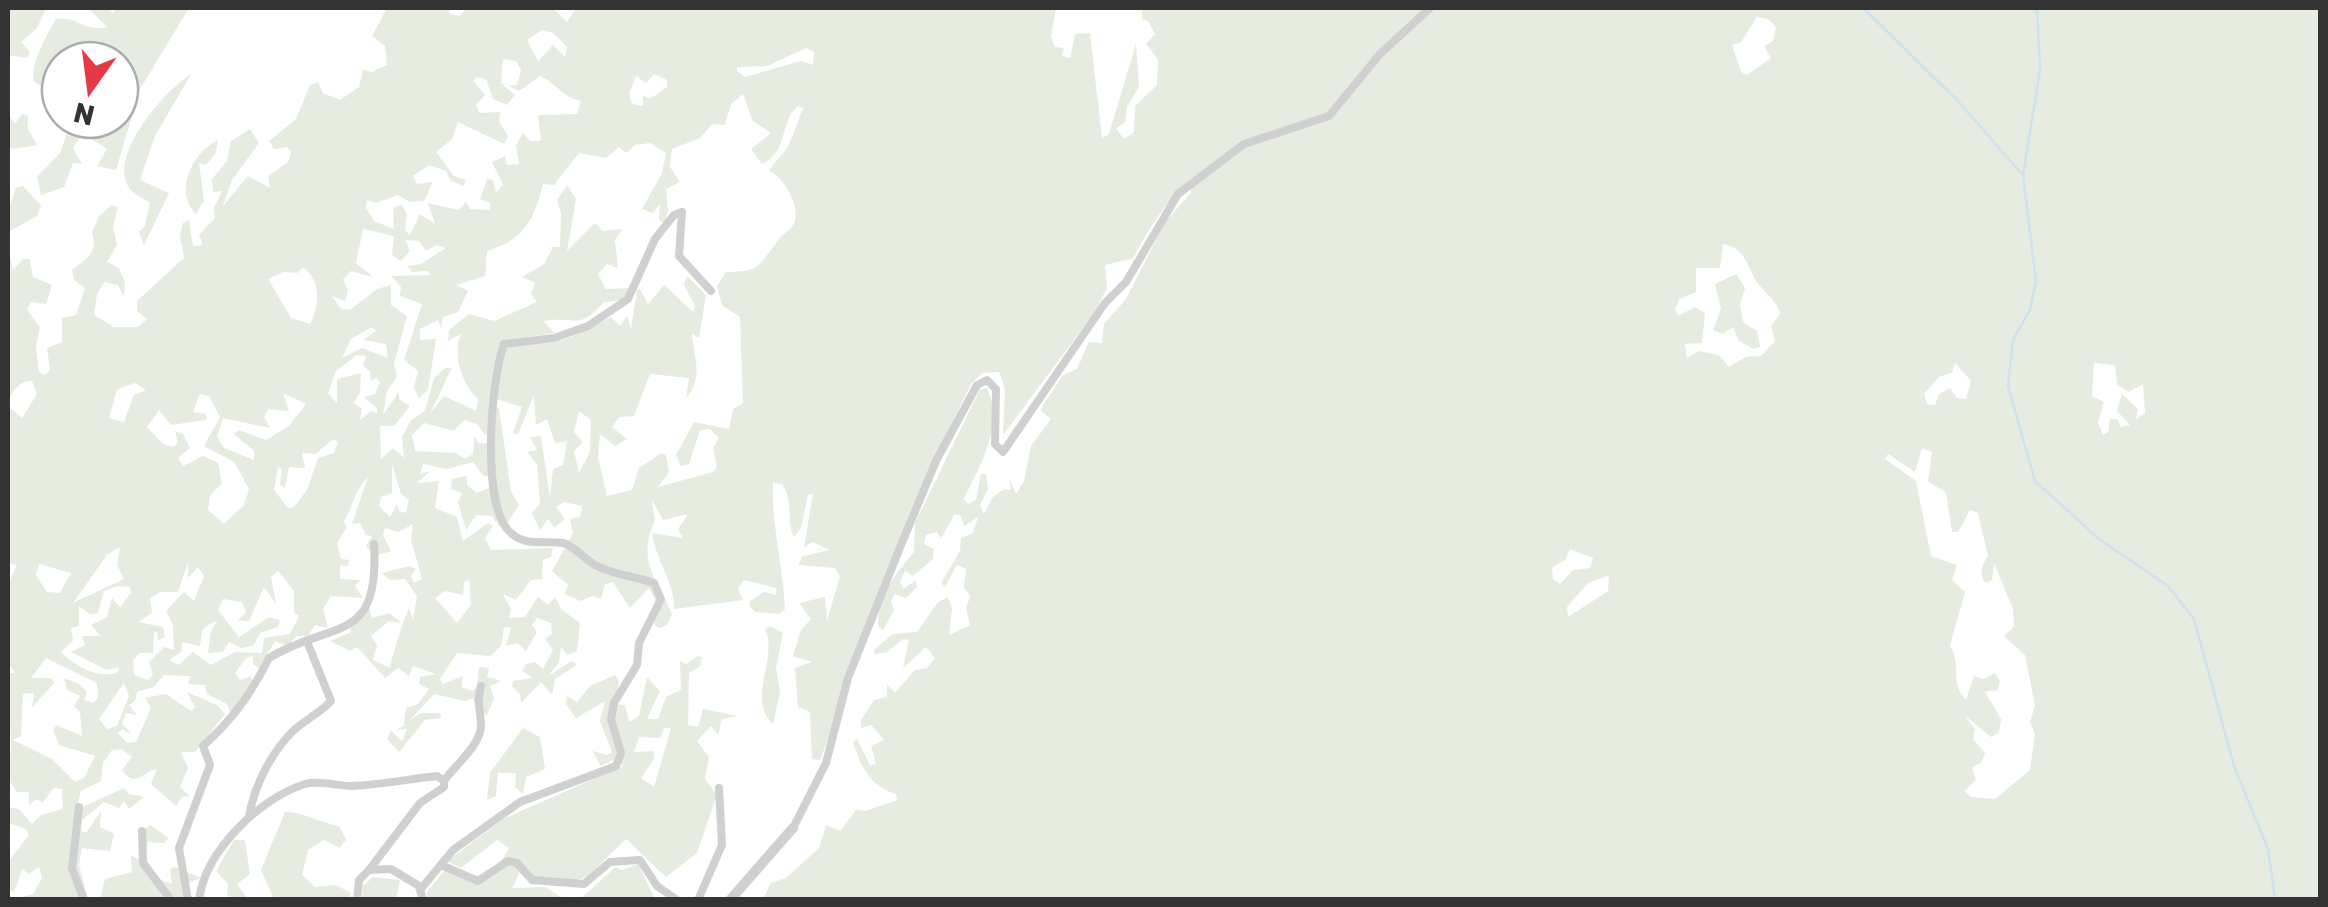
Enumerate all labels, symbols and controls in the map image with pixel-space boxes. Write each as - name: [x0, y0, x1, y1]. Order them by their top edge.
- north arrow: [40, 40, 140, 140]
- text: N: [70, 95, 98, 132]

